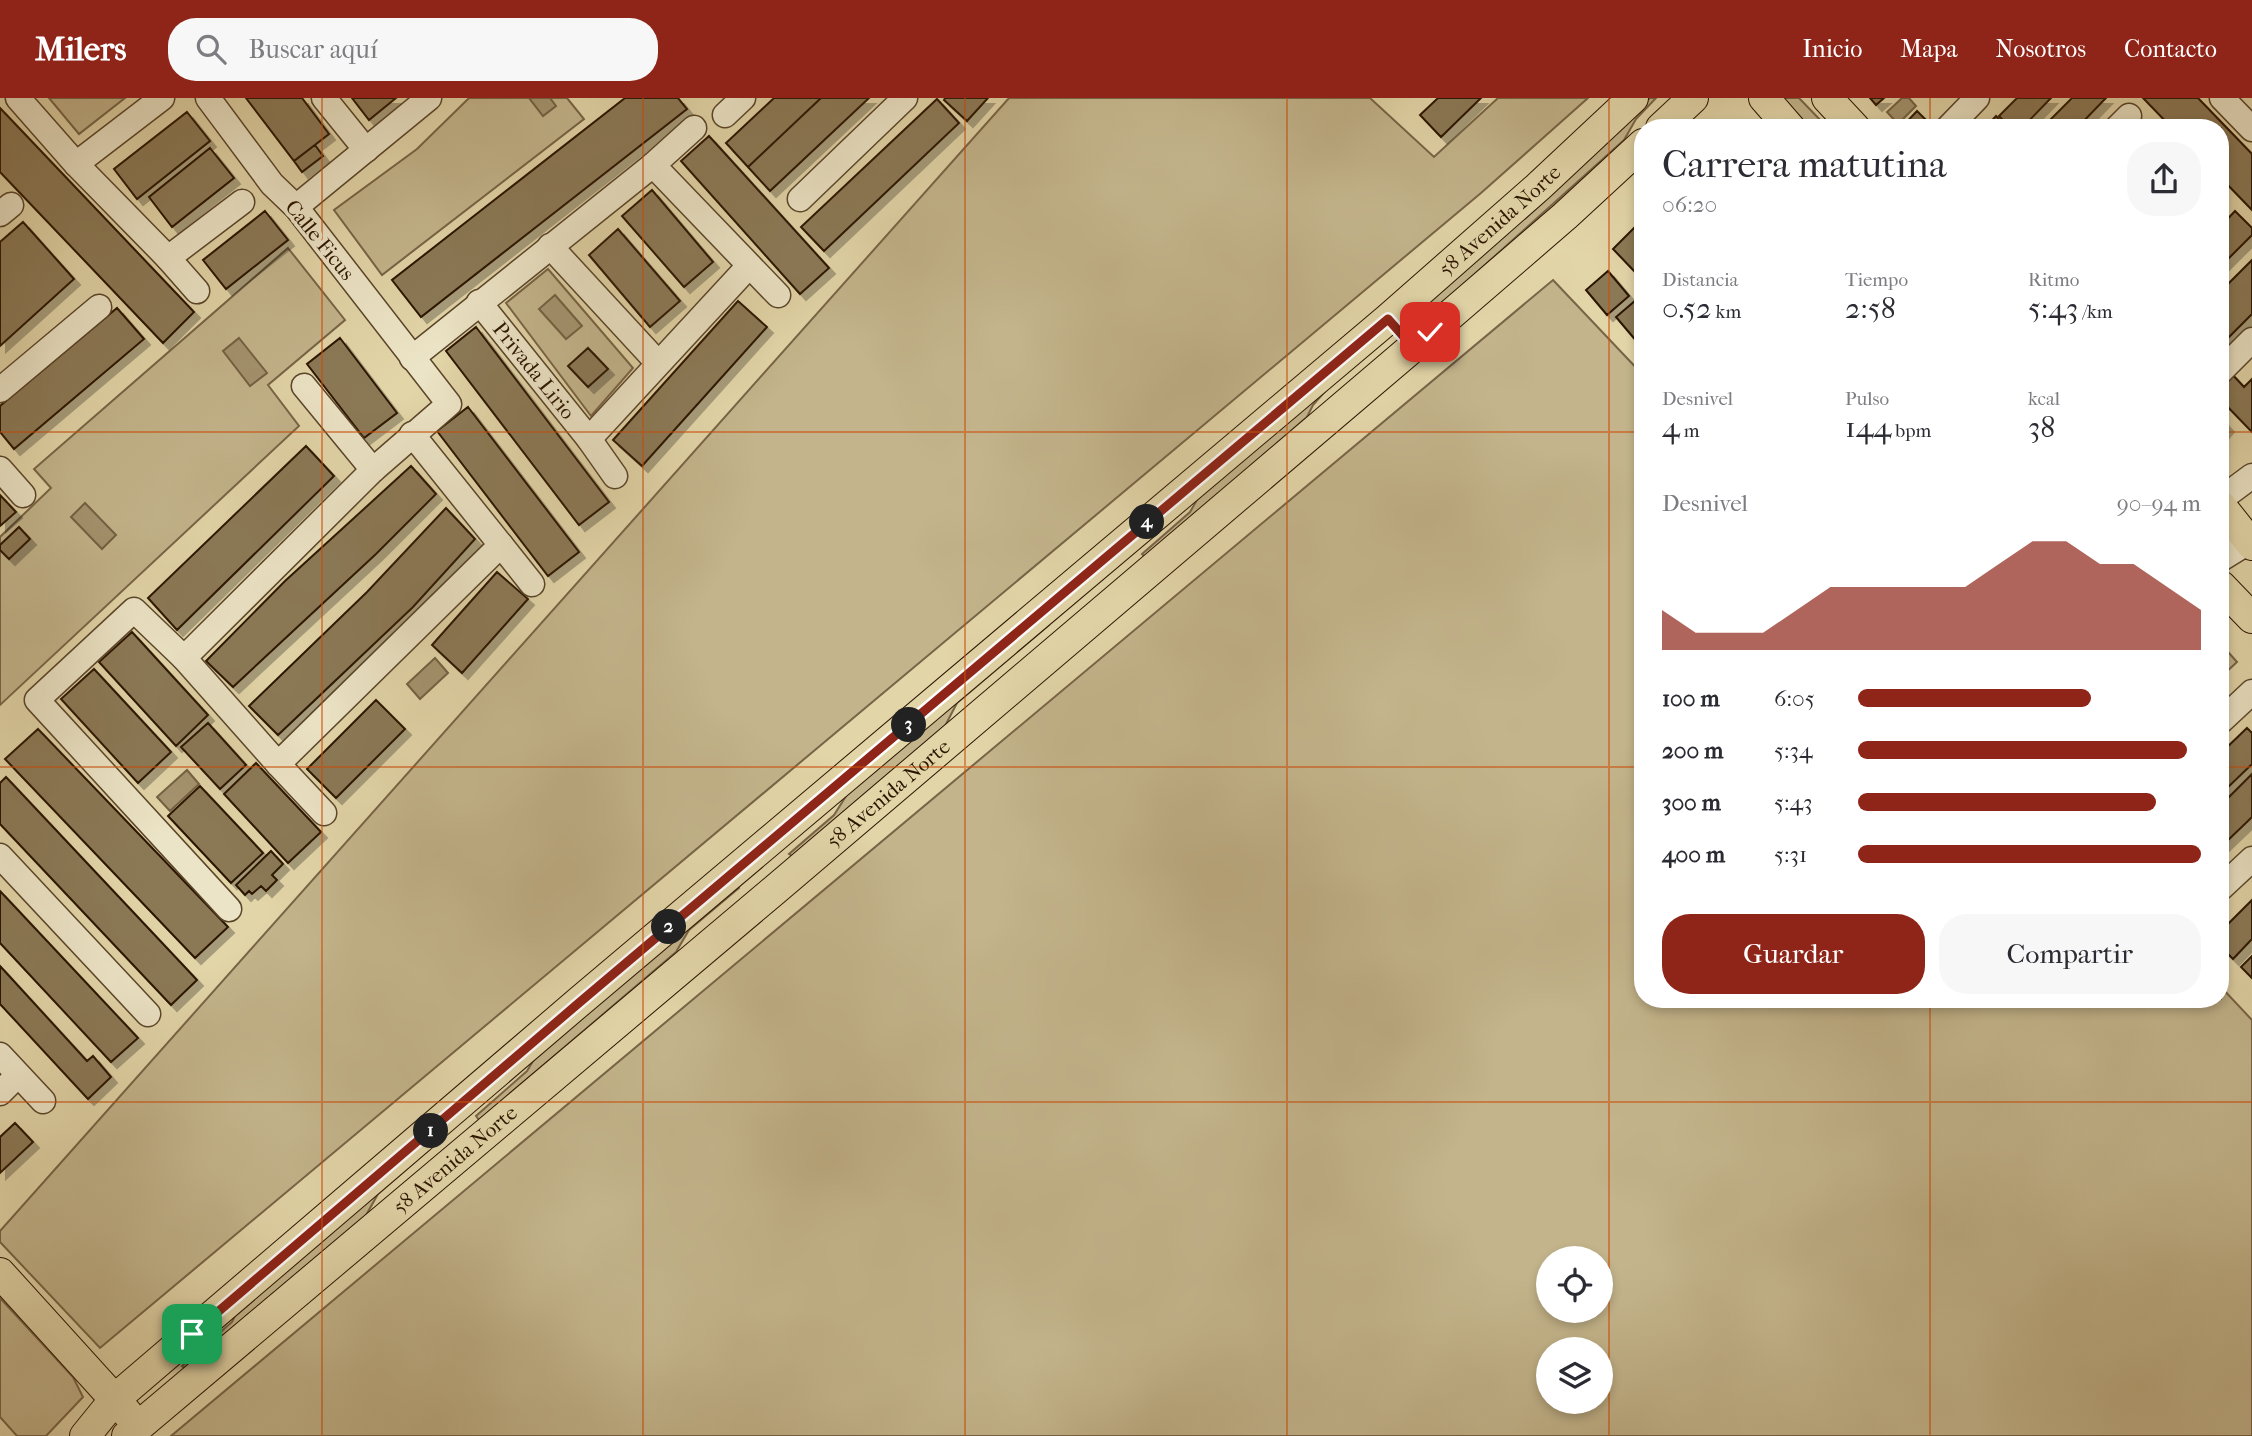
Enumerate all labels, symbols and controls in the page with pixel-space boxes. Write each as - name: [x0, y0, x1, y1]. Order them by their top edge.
- search box: [168, 18, 658, 81]
- text: Milers: [35, 30, 126, 69]
- icon: search: [192, 30, 230, 68]
- text: Buscar aquí: [248, 34, 378, 65]
- text: Inicio: [1802, 35, 1862, 63]
- text: Mapa: [1900, 35, 1958, 63]
- text: Nosotros: [1996, 35, 2086, 63]
- text: Contacto: [2124, 35, 2217, 63]
- text: Carrera matutina: [1662, 142, 1946, 187]
- button: share: [2127, 142, 2201, 216]
- street label: 58 Avenida Norte: [1434, 160, 1566, 281]
- text: 06:20: [1662, 191, 1717, 218]
- street label: Calle Ficus: [280, 195, 360, 285]
- text: Distancia: [1662, 269, 1738, 291]
- text: Tiempo: [1845, 269, 1908, 291]
- text: Ritmo: [2028, 269, 2079, 291]
- text: 0.52: [1662, 291, 1712, 326]
- text: 2:58: [1845, 291, 1896, 326]
- text: 5:43: [2028, 291, 2078, 326]
- text: km: [1712, 301, 1741, 323]
- text: /km: [2078, 301, 2113, 323]
- pin: [1400, 302, 1460, 362]
- icon: check: [1411, 313, 1449, 351]
- street label: Privada Lirio: [488, 317, 580, 424]
- text: Desnivel: [1662, 388, 1733, 410]
- text: Pulso: [1845, 388, 1889, 410]
- text: kcal: [2028, 388, 2060, 410]
- text: 4: [1662, 410, 1680, 445]
- text: 144: [1845, 410, 1891, 445]
- text: 38: [2028, 410, 2055, 445]
- text: m: [1680, 420, 1700, 442]
- text: bpm: [1891, 420, 1931, 442]
- text: Desnivel: [1662, 490, 1748, 517]
- text: 90–94 m: [2117, 490, 2201, 517]
- pin: 4: [1130, 504, 1164, 540]
- text: 4: [1141, 510, 1152, 532]
- text: 100 m: [1662, 685, 1720, 712]
- text: 6:05: [1774, 685, 1815, 712]
- pin: 3: [892, 708, 926, 742]
- text: 3: [905, 713, 912, 735]
- street label: 58 Avenida Norte: [821, 734, 955, 853]
- text: 200 m: [1662, 737, 1723, 764]
- text: 5:34: [1774, 737, 1813, 764]
- text: 300 m: [1662, 789, 1721, 816]
- text: 5:43: [1774, 789, 1813, 816]
- text: 400 m: [1662, 841, 1725, 868]
- text: 5:31: [1774, 841, 1807, 868]
- pin: 2: [652, 910, 686, 944]
- button: Guardar: [1662, 914, 1925, 994]
- button: Compartir: [1939, 914, 2201, 994]
- text: 2: [664, 915, 673, 937]
- street label: 58 Avenida Norte: [388, 1100, 522, 1219]
- pin: 1: [414, 1114, 448, 1148]
- text: 1: [427, 1119, 434, 1141]
- map controls: [1536, 1246, 1613, 1414]
- button: locate: [1536, 1246, 1613, 1323]
- pin: [162, 1304, 222, 1364]
- icon: arrive: [173, 1315, 211, 1353]
- button: layers: [1536, 1337, 1613, 1414]

